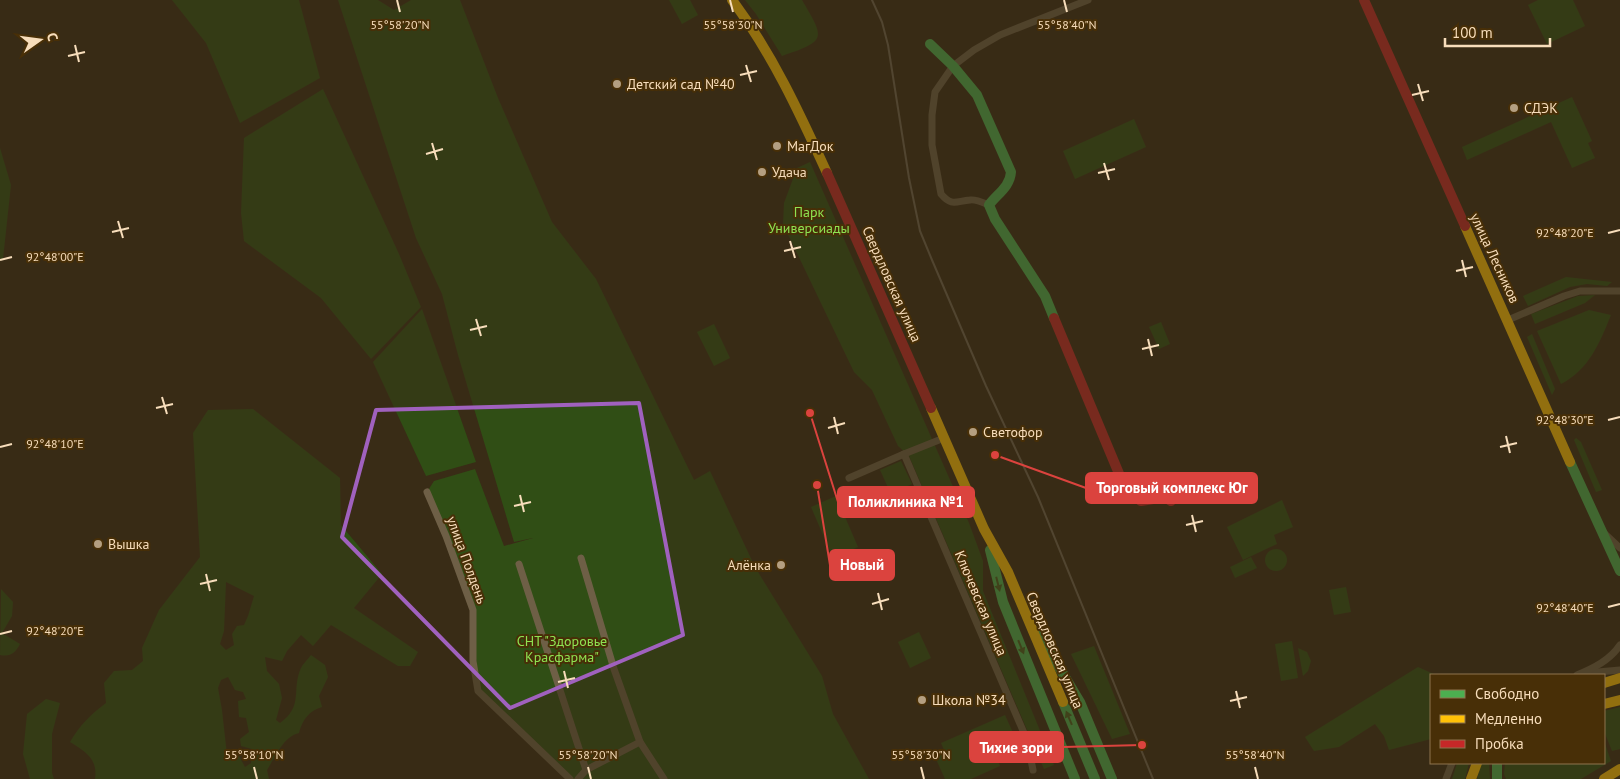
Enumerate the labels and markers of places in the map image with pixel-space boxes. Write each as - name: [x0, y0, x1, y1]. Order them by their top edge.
- place label: Детский сад №40: [627, 75, 735, 93]
- marker: Детский сад №40: [611, 78, 623, 90]
- place label: СДЭК: [1524, 99, 1558, 117]
- marker: СДЭК: [1508, 102, 1520, 114]
- place label: МагДок: [787, 137, 834, 155]
- marker: МагДок: [771, 140, 783, 152]
- place label: Удача: [772, 163, 807, 181]
- marker: Удача: [756, 166, 768, 178]
- place label: Светофор: [983, 423, 1043, 441]
- marker: Светофор: [967, 426, 979, 438]
- callout: Торговый комплекс Юг: [1086, 473, 1257, 503]
- callout: Поликлиника №1: [838, 487, 974, 517]
- place label: Вышка: [108, 535, 149, 553]
- marker: Вышка: [92, 538, 104, 550]
- callout: Новый: [830, 550, 894, 580]
- place label: Алёнка: [728, 556, 771, 574]
- marker: Алёнка: [775, 559, 787, 571]
- place label: Школа №34: [932, 691, 1006, 709]
- marker: Школа №34: [916, 694, 928, 706]
- callout: Тихие зори: [970, 732, 1063, 762]

